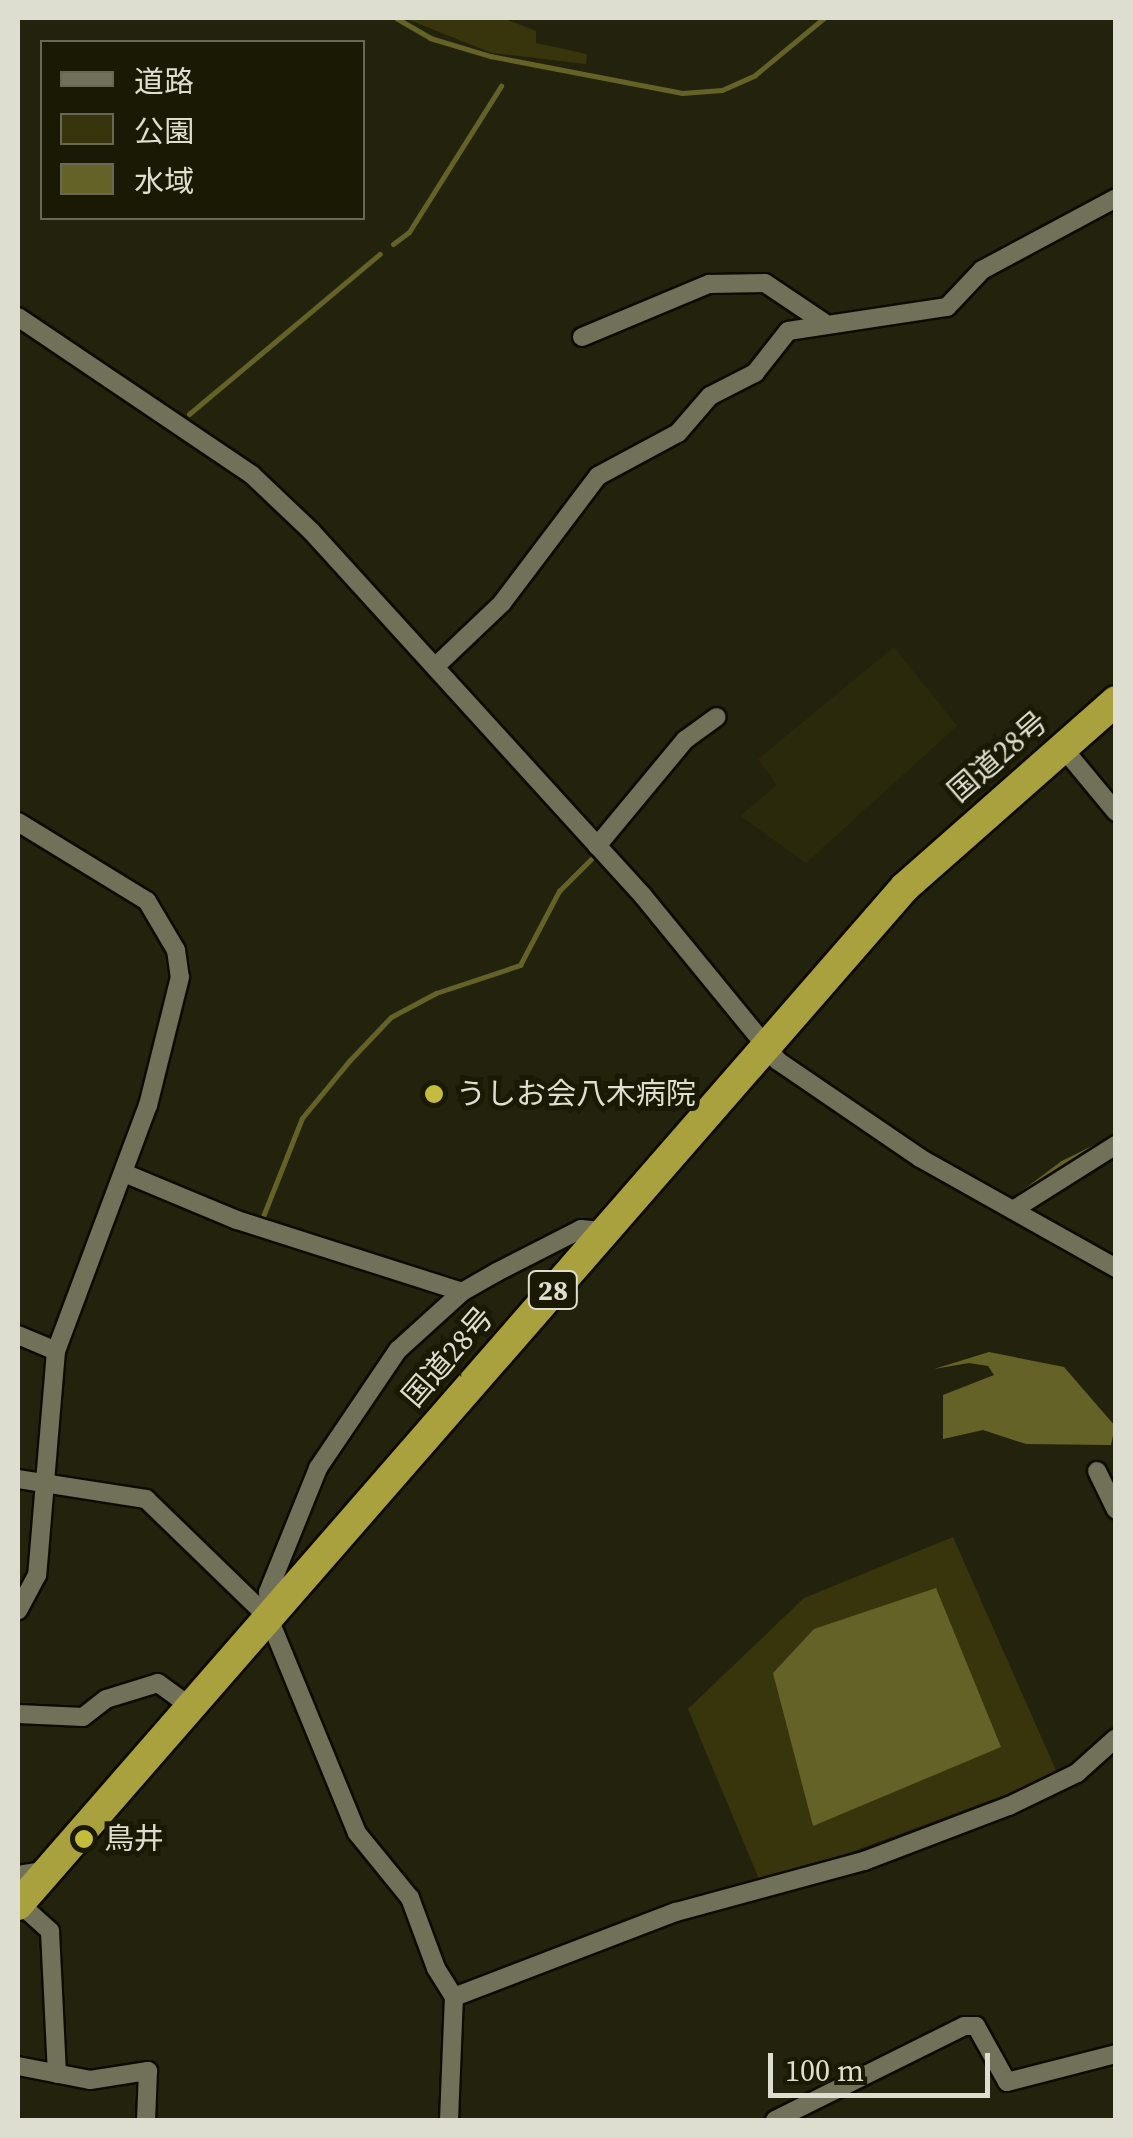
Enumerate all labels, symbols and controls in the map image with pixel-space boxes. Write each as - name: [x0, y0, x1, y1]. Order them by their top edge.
- legend: [40, 40, 365, 220]
- text: 道路: [134, 61, 194, 102]
- text: 公園: [134, 111, 194, 152]
- text: 水域: [134, 161, 194, 202]
- street label: 国道28号: [941, 704, 1055, 810]
- place label: うしお会八木病院: [456, 1076, 696, 1112]
- marker: うしお会八木病院: [421, 1081, 447, 1107]
- road number: 28: [526, 1267, 580, 1313]
- street label: 国道28号: [395, 1300, 501, 1414]
- place label: 鳥井: [104, 1821, 164, 1857]
- marker: 鳥井: [73, 1828, 95, 1850]
- scale bar: [773, 2033, 996, 2095]
- text: 100 m: [785, 2050, 864, 2091]

